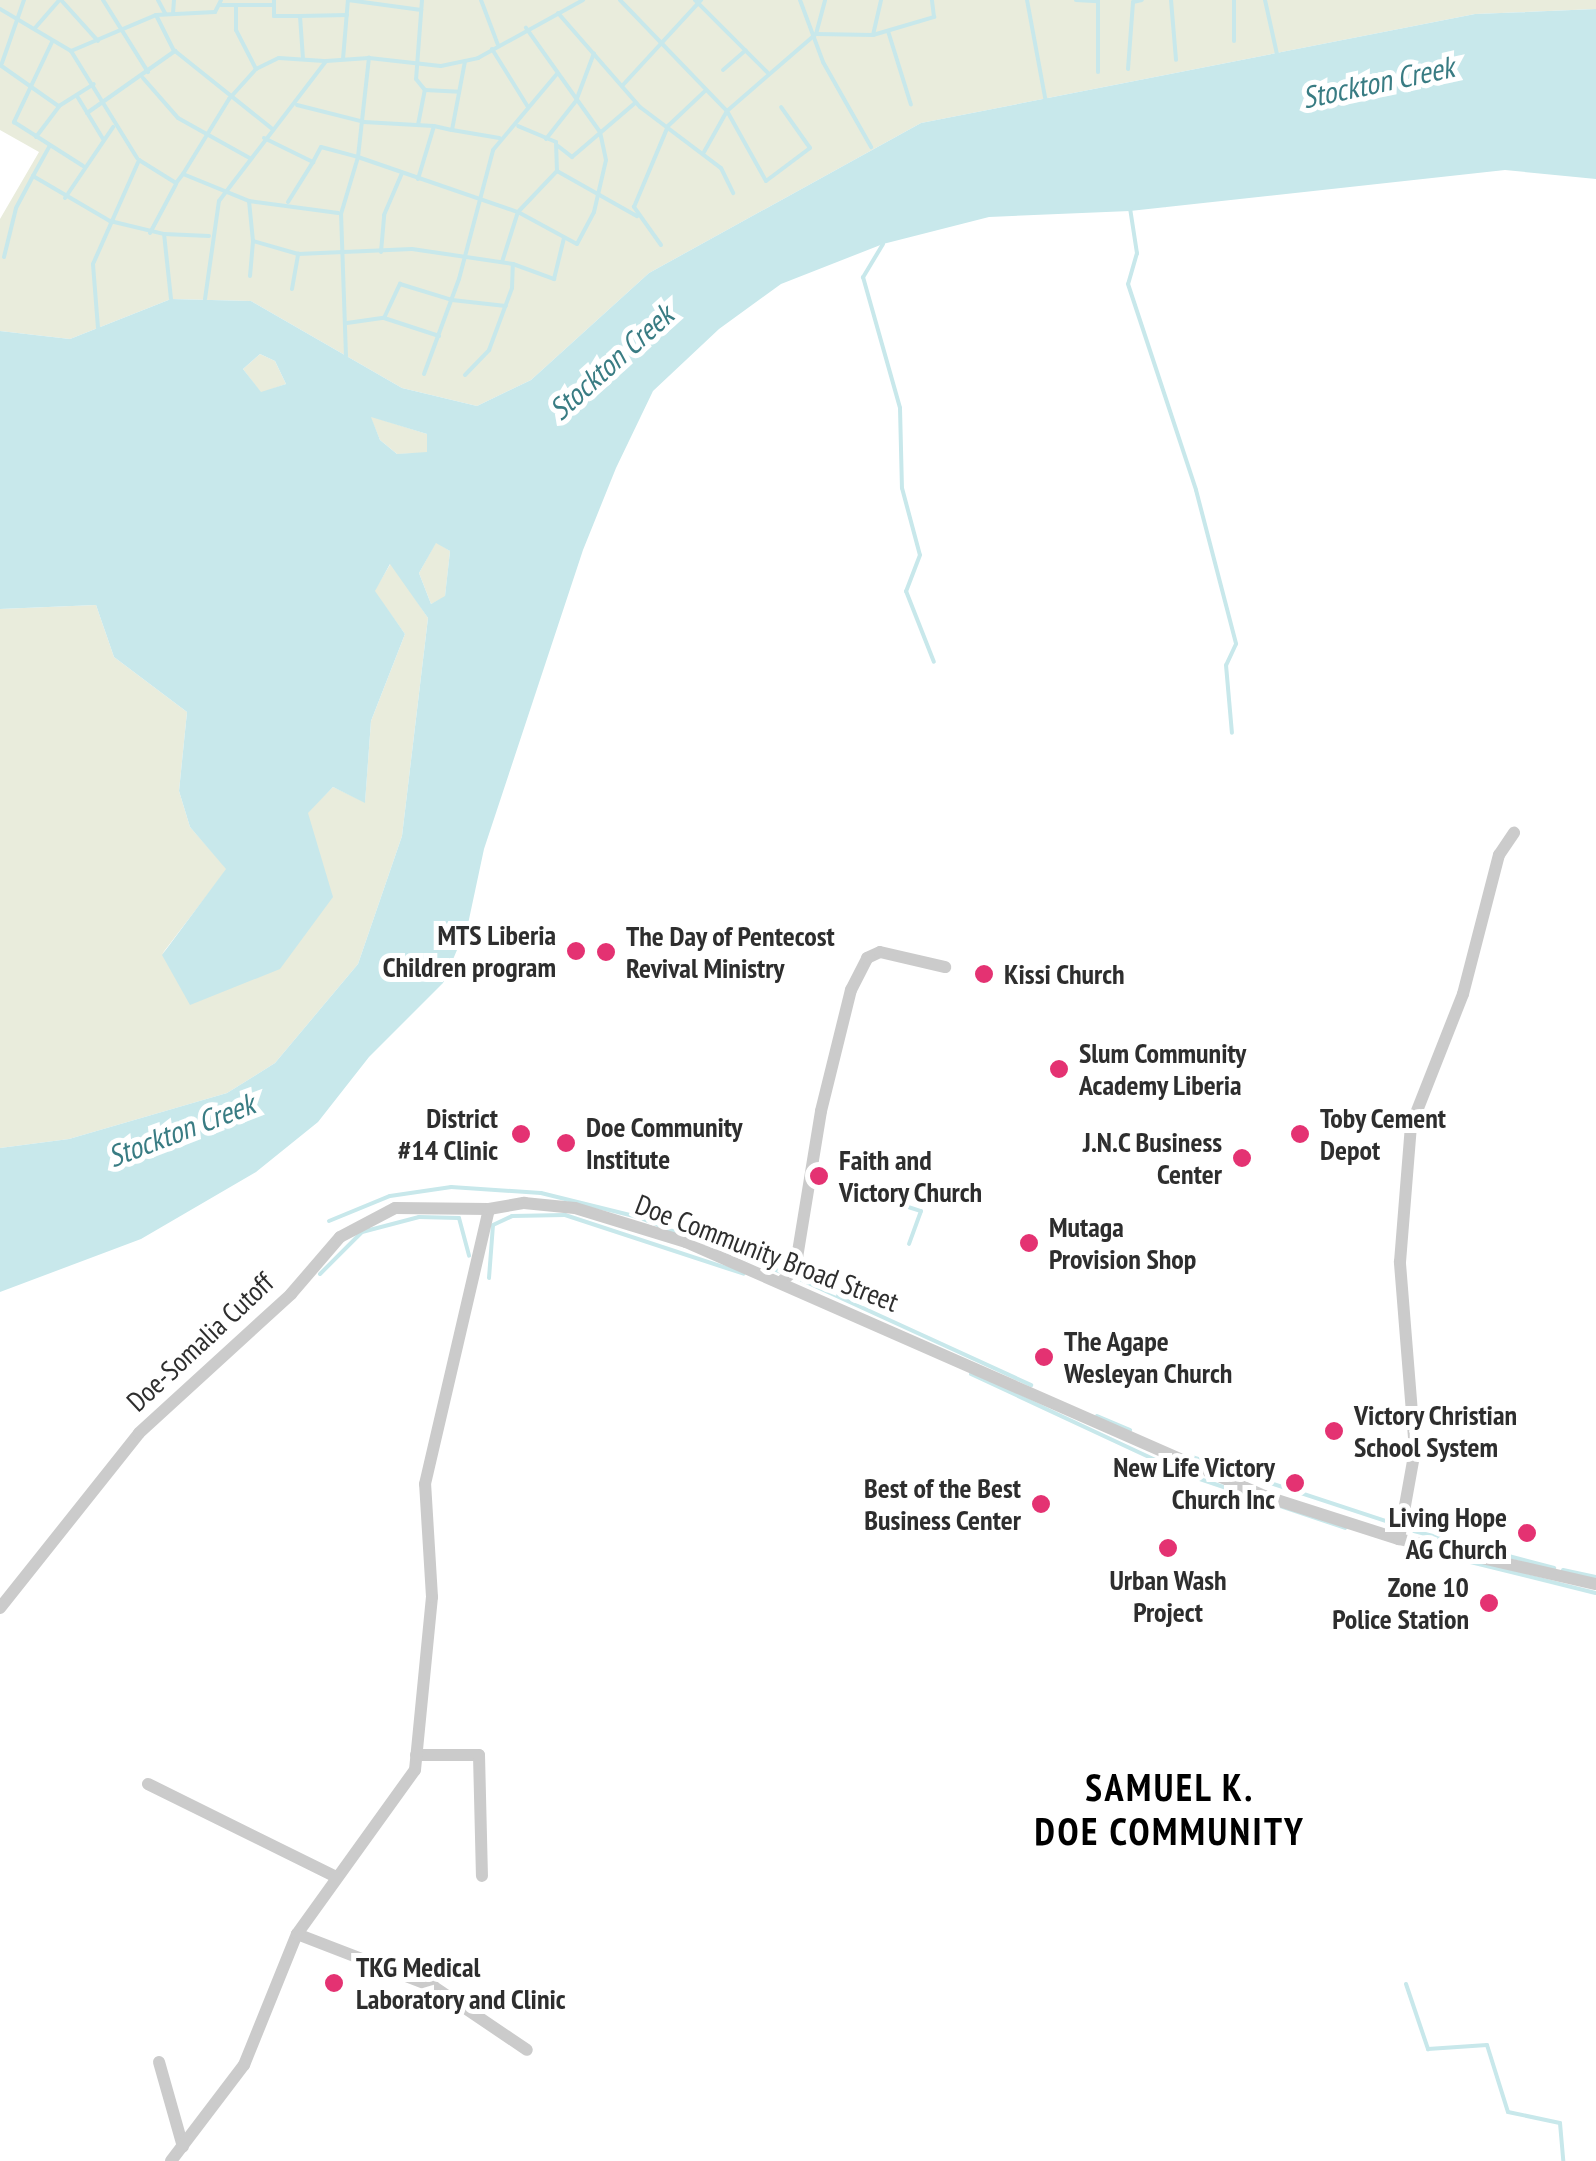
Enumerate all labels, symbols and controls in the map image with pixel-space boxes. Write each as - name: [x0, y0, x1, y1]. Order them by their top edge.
- water label: Stockton Creek: [1299, 48, 1457, 116]
- water label: Stockton Creek: [542, 297, 680, 427]
- place label: MTS Liberia Children program: [383, 918, 556, 984]
- place label: The Day of Pentecost Revival Ministry: [626, 919, 835, 985]
- marker: MTS Liberia Children program: [565, 940, 587, 962]
- marker: The Day of Pentecost Revival Ministry: [595, 941, 617, 963]
- place label: Kissi Church: [1004, 957, 1125, 991]
- marker: Kissi Church: [973, 963, 995, 985]
- place label: Slum Community Academy Liberia: [1079, 1036, 1247, 1102]
- marker: Slum Community Academy Liberia: [1048, 1058, 1070, 1080]
- water label: Stockton Creek: [102, 1086, 260, 1174]
- place label: District #14 Clinic: [398, 1101, 498, 1167]
- place label: Toby Cement Depot: [1320, 1101, 1447, 1167]
- place label: Doe Community Institute: [586, 1110, 743, 1176]
- marker: District #14 Clinic: [508, 1121, 534, 1147]
- marker: Toby Cement Depot: [1289, 1123, 1311, 1145]
- place label: J.N.C Business Center: [1082, 1125, 1222, 1191]
- marker: Doe Community Institute: [555, 1132, 577, 1154]
- place label: Faith and Victory Church: [839, 1143, 983, 1209]
- marker: J.N.C Business Center: [1231, 1147, 1253, 1169]
- marker: Faith and Victory Church: [808, 1165, 830, 1187]
- street label: Doe Community Broad Street: [630, 1187, 904, 1319]
- place label: Mutaga Provision Shop: [1049, 1210, 1196, 1276]
- marker: Mutaga Provision Shop: [1018, 1232, 1040, 1254]
- street label: Doe-Somalia Cutoff: [120, 1266, 280, 1418]
- place label: The Agape Wesleyan Church: [1064, 1324, 1233, 1390]
- marker: The Agape Wesleyan Church: [1033, 1346, 1055, 1368]
- place label: Victory Christian School System: [1354, 1398, 1518, 1464]
- marker: Victory Christian School System: [1323, 1420, 1345, 1442]
- place label: New Life Victory Church Inc: [1112, 1450, 1275, 1516]
- place label: Best of the Best Business Center: [864, 1471, 1021, 1537]
- marker: New Life Victory Church Inc: [1284, 1472, 1306, 1494]
- marker: Best of the Best Business Center: [1030, 1493, 1052, 1515]
- place label: Living Hope AG Church: [1389, 1500, 1507, 1566]
- marker: Living Hope AG Church: [1516, 1522, 1538, 1544]
- marker: Urban Wash Project: [1157, 1537, 1179, 1559]
- place label: Urban Wash Project: [1109, 1563, 1227, 1629]
- place label: Zone 10 Police Station: [1332, 1570, 1469, 1636]
- marker: Zone 10 Police Station: [1478, 1592, 1500, 1614]
- district label: SAMUEL K. DOE COMMUNITY: [1034, 1764, 1306, 1854]
- place label: TKG Medical Laboratory and Clinic: [356, 1950, 567, 2016]
- marker: TKG Medical Laboratory and Clinic: [321, 1970, 347, 1996]

